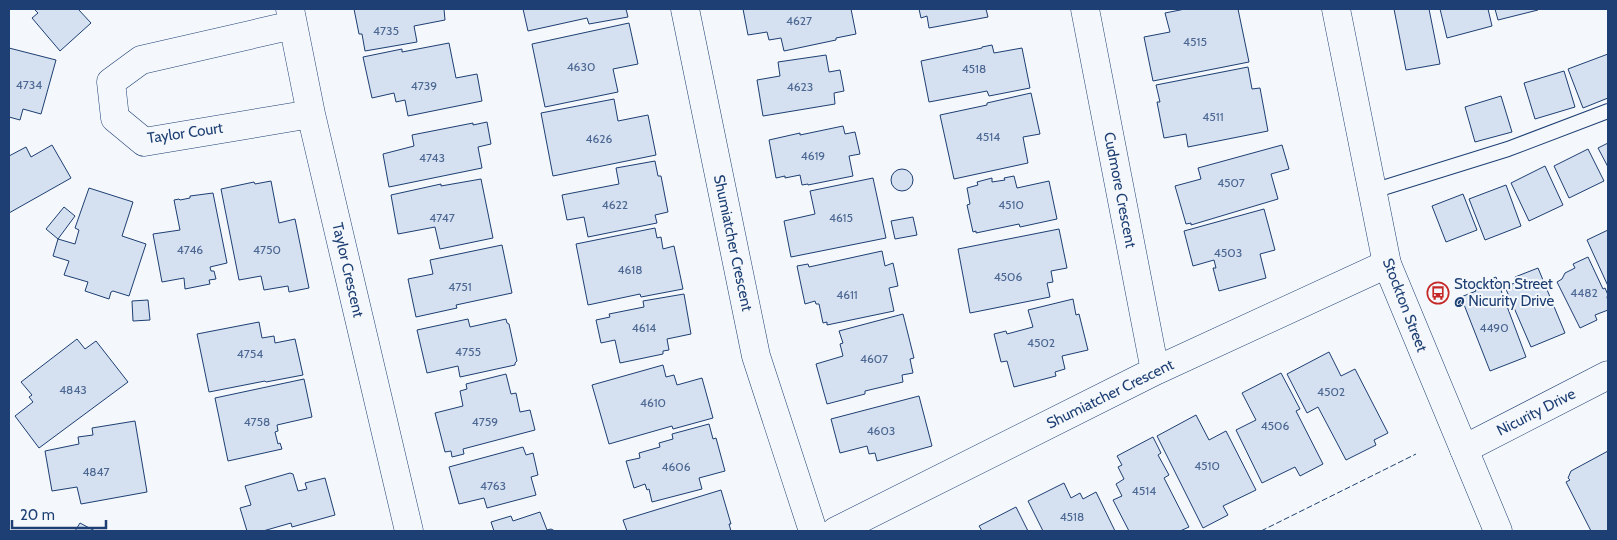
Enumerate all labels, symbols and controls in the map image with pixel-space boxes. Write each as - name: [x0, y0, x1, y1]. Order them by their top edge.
- house number: 4627: [786, 13, 812, 28]
- house number: 4735: [373, 23, 399, 38]
- house number: 4515: [1183, 34, 1207, 49]
- house number: 4630: [567, 59, 595, 74]
- house number: 4518: [962, 61, 986, 76]
- house number: 4734: [16, 77, 42, 92]
- house number: 4739: [411, 78, 437, 93]
- house number: 4623: [787, 79, 813, 94]
- house number: 4511: [1202, 109, 1224, 124]
- street label: Taylor Court: [146, 119, 224, 147]
- house number: 4514: [976, 129, 1000, 144]
- house number: 4626: [586, 131, 613, 146]
- street label: Cudmore Crescent: [1100, 131, 1140, 249]
- house number: 4619: [801, 148, 825, 163]
- house number: 4743: [419, 150, 445, 165]
- street label: Shumiatcher Crescent: [710, 173, 756, 313]
- house number: 4507: [1217, 175, 1245, 190]
- house number: 4622: [602, 197, 628, 212]
- house number: 4510: [998, 197, 1024, 212]
- house number: 4747: [429, 210, 455, 225]
- house number: 4615: [829, 210, 853, 225]
- street label: Taylor Crescent: [328, 221, 368, 319]
- house number: 4746: [177, 242, 203, 257]
- house number: 4750: [253, 242, 281, 257]
- house number: 4503: [1214, 245, 1242, 260]
- street label: Stockton Street: [1379, 256, 1431, 354]
- house number: 4618: [618, 262, 642, 277]
- house number: 4506: [994, 269, 1022, 284]
- place label: Stockton Street @ Nicurity Drive: [1454, 275, 1554, 310]
- house number: 4751: [448, 279, 472, 294]
- bus stop icon: Stockton Street @ Nicurity Drive: [1426, 281, 1450, 305]
- house number: 4482: [1570, 285, 1598, 300]
- house number: 4611: [836, 287, 858, 302]
- house number: 4614: [632, 320, 656, 335]
- house number: 4490: [1479, 320, 1509, 335]
- house number: 4502: [1027, 335, 1055, 350]
- house number: 4755: [455, 344, 481, 359]
- house number: 4754: [237, 346, 263, 361]
- house number: 4607: [860, 351, 888, 366]
- street label: Shumiatcher Crescent: [1044, 355, 1176, 433]
- house number: 4843: [59, 382, 87, 397]
- house number: 4502: [1317, 384, 1345, 399]
- street label: Nicurity Drive: [1494, 384, 1579, 440]
- house number: 4610: [640, 395, 666, 410]
- house number: 4758: [244, 414, 270, 429]
- house number: 4759: [472, 414, 498, 429]
- house number: 4506: [1261, 418, 1289, 433]
- house number: 4603: [867, 423, 895, 438]
- house number: 4510: [1194, 458, 1220, 473]
- house number: 4606: [662, 459, 691, 474]
- house number: 4847: [82, 464, 110, 479]
- house number: 4763: [480, 478, 506, 493]
- house number: 4514: [1132, 483, 1156, 498]
- scale bar: [12, 498, 106, 530]
- text: 20 m: [20, 506, 55, 524]
- house number: 4518: [1060, 509, 1084, 524]

